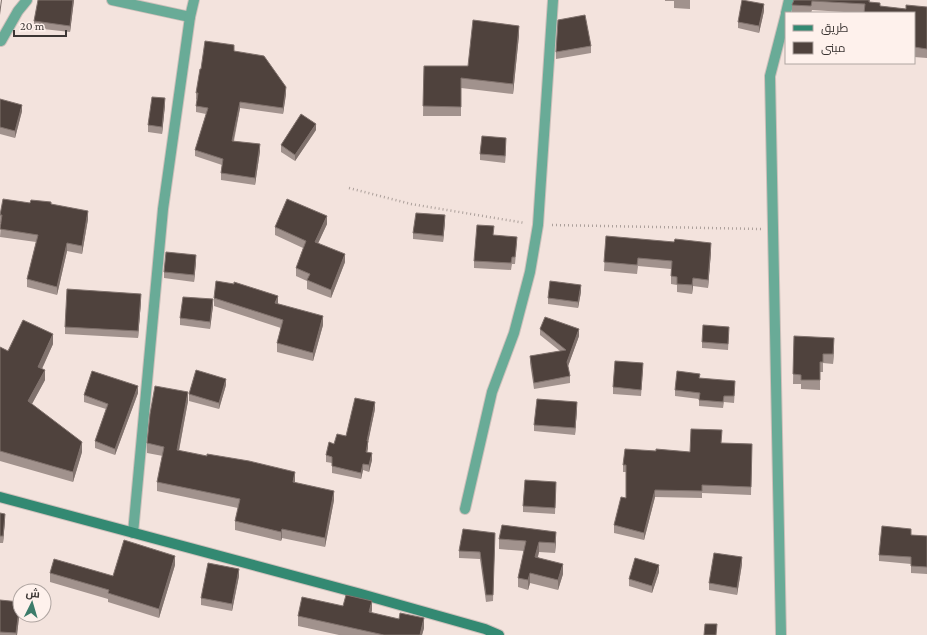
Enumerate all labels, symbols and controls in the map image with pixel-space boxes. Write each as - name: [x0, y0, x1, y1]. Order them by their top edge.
- scale bar: [14, 12, 66, 38]
- legend: [785, 12, 915, 64]
- text: 20 m: [20, 19, 45, 33]
- text: طريق: [821, 21, 849, 35]
- text: مبنى: [821, 41, 846, 55]
- north arrow: [12, 583, 52, 623]
- text: ش: [25, 586, 40, 601]

